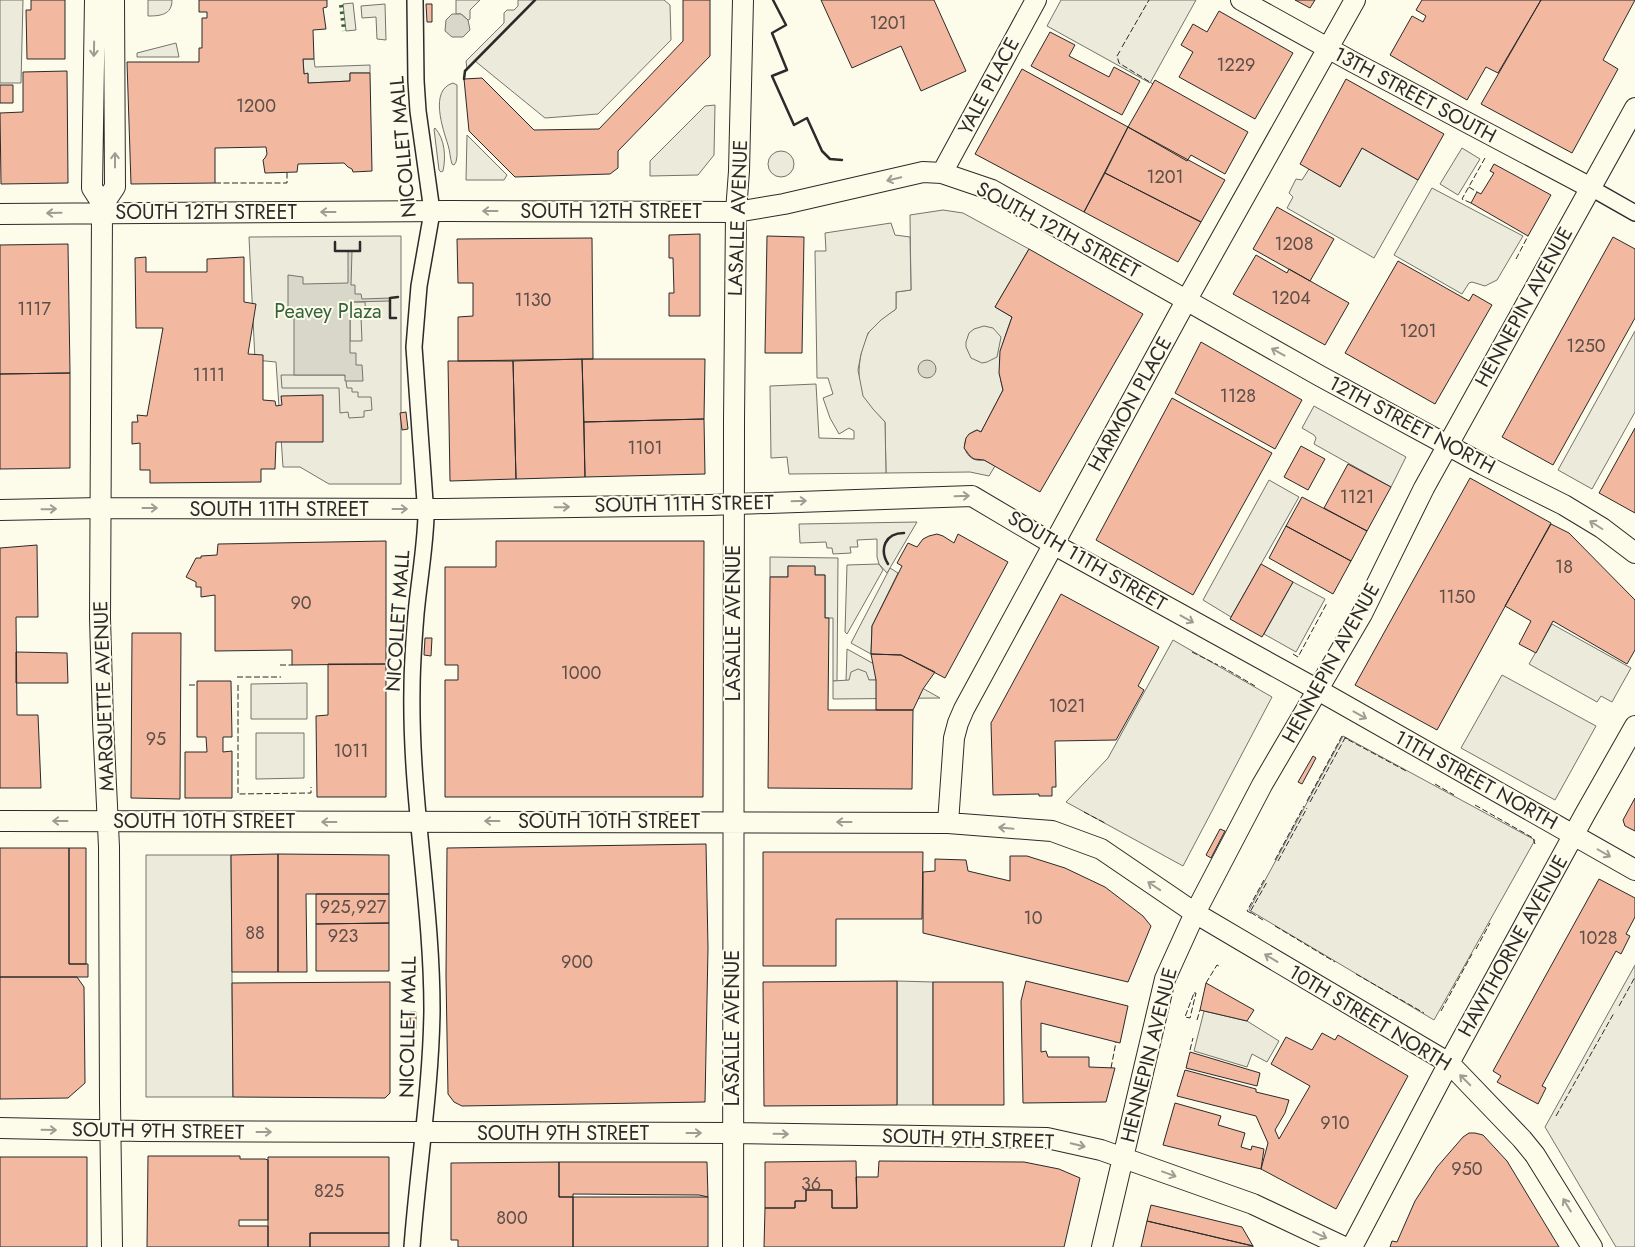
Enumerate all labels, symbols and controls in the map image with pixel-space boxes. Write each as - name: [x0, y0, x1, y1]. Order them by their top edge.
- house number: 1201: [869, 10, 907, 36]
- street label: YALE PLACE: [951, 32, 1027, 140]
- one-way arrow: [89, 40, 99, 56]
- street label: 13TH STREET SOUTH: [1328, 40, 1502, 150]
- house number: 1229: [1217, 52, 1255, 78]
- street label: NICOLLET MALL: [382, 75, 424, 219]
- house number: 1200: [236, 93, 276, 119]
- street label: LASALLE AVENUE: [721, 139, 755, 297]
- one-way arrow: [110, 152, 120, 168]
- house number: 1201: [1146, 164, 1184, 190]
- one-way arrow: [887, 175, 903, 184]
- street label: SOUTH 12TH STREET: [971, 175, 1146, 286]
- street label: SOUTH 12TH STREET: [520, 197, 703, 226]
- street label: SOUTH 12TH STREET: [115, 198, 298, 227]
- one-way arrow: [482, 206, 498, 216]
- one-way arrow: [320, 207, 336, 217]
- one-way arrow: [46, 208, 62, 218]
- street label: HENNEPIN AVENUE: [1468, 222, 1580, 392]
- house number: 1208: [1275, 231, 1313, 257]
- house number: 1204: [1271, 285, 1311, 311]
- house number: 1130: [515, 287, 552, 313]
- house number: 1117: [17, 296, 51, 322]
- park label: Peavey Plaza: [274, 297, 382, 326]
- house number: 1201: [1399, 318, 1437, 344]
- street label: HARMON PLACE: [1081, 331, 1179, 477]
- house number: 1250: [1566, 333, 1606, 359]
- one-way arrow: [1270, 347, 1285, 357]
- house number: 1111: [193, 362, 225, 388]
- street label: 12TH STREET NORTH: [1324, 369, 1500, 481]
- house number: 1128: [1220, 383, 1256, 409]
- house number: 1101: [627, 435, 663, 461]
- house number: 1121: [1340, 484, 1374, 510]
- street label: SOUTH 11TH STREET: [594, 488, 775, 520]
- one-way arrow: [953, 491, 969, 501]
- street label: SOUTH 11TH STREET: [189, 495, 369, 524]
- one-way arrow: [791, 497, 807, 506]
- one-way arrow: [554, 502, 570, 512]
- one-way arrow: [142, 503, 158, 513]
- one-way arrow: [40, 504, 56, 514]
- one-way arrow: [392, 504, 408, 514]
- street label: SOUTH 11TH STREET: [1002, 504, 1172, 619]
- one-way arrow: [1589, 519, 1603, 529]
- street label: LASALLE AVENUE: [719, 545, 748, 701]
- street label: NICOLLET MALL: [379, 549, 417, 693]
- house number: 18: [1555, 554, 1573, 580]
- street label: HENNEPIN AVENUE: [1275, 578, 1387, 748]
- house number: 1150: [1438, 584, 1476, 610]
- house number: 90: [290, 590, 312, 616]
- street label: MARQUETTE AVENUE: [86, 600, 122, 792]
- one-way arrow: [1180, 614, 1194, 624]
- house number: 1000: [561, 660, 601, 686]
- house number: 1021: [1048, 693, 1086, 719]
- one-way arrow: [1352, 710, 1366, 720]
- street label: 11TH STREET NORTH: [1389, 723, 1563, 837]
- house number: 95: [146, 726, 166, 752]
- house number: 1011: [333, 738, 369, 764]
- street label: SOUTH 10TH STREET: [113, 807, 296, 836]
- street label: SOUTH 10TH STREET: [518, 807, 701, 836]
- one-way arrow: [52, 816, 68, 826]
- one-way arrow: [484, 816, 500, 826]
- one-way arrow: [321, 817, 337, 826]
- one-way arrow: [836, 817, 852, 827]
- one-way arrow: [999, 823, 1015, 832]
- one-way arrow: [1597, 848, 1611, 858]
- street label: HAWTHORNE AVENUE: [1451, 850, 1575, 1042]
- one-way arrow: [1147, 881, 1161, 891]
- house number: 925,927: [320, 894, 387, 920]
- house number: 10: [1024, 905, 1043, 931]
- house number: 88: [245, 920, 265, 946]
- house number: 923: [328, 923, 358, 949]
- house number: 1028: [1579, 925, 1617, 951]
- house number: 900: [561, 949, 593, 975]
- street label: LASALLE AVENUE: [718, 950, 747, 1106]
- one-way arrow: [1265, 952, 1279, 962]
- street label: NICOLLET MALL: [392, 956, 424, 1098]
- street label: 10TH STREET NORTH: [1283, 958, 1457, 1078]
- street label: HENNEPIN AVENUE: [1113, 965, 1185, 1145]
- one-way arrow: [1460, 1074, 1472, 1086]
- house number: 910: [1320, 1110, 1350, 1136]
- street label: SOUTH 9TH STREET: [72, 1115, 245, 1147]
- street label: SOUTH 9TH STREET: [477, 1119, 650, 1148]
- street label: SOUTH 9TH STREET: [881, 1122, 1055, 1157]
- one-way arrow: [40, 1125, 56, 1134]
- one-way arrow: [255, 1127, 271, 1137]
- one-way arrow: [686, 1128, 702, 1138]
- one-way arrow: [772, 1129, 789, 1139]
- one-way arrow: [1070, 1141, 1086, 1150]
- house number: 950: [1451, 1156, 1483, 1182]
- one-way arrow: [1161, 1170, 1177, 1179]
- house number: 36: [801, 1171, 821, 1197]
- house number: 825: [314, 1178, 344, 1204]
- one-way arrow: [1562, 1199, 1572, 1213]
- house number: 800: [496, 1205, 528, 1231]
- one-way arrow: [1312, 1231, 1327, 1240]

